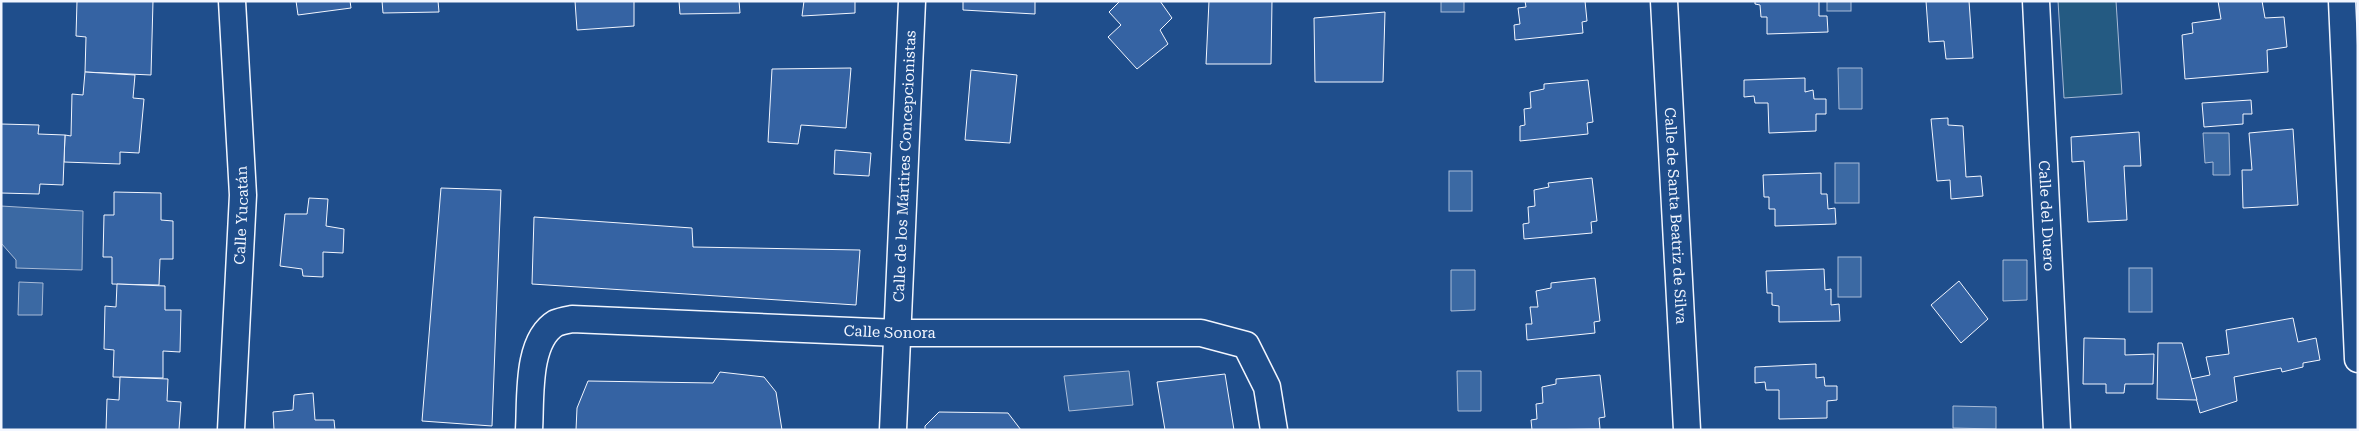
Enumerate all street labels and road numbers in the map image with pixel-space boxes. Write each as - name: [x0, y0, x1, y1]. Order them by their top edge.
- street label: Calle de los Mártires Concepcionistas: [890, 30, 920, 303]
- street label: Calle de Santa Beatriz de Silva: [1661, 107, 1690, 325]
- street label: Calle del Duero: [2035, 160, 2058, 272]
- street label: Calle Yucatán: [230, 165, 252, 265]
- street label: Calle Sonora: [843, 322, 936, 342]

